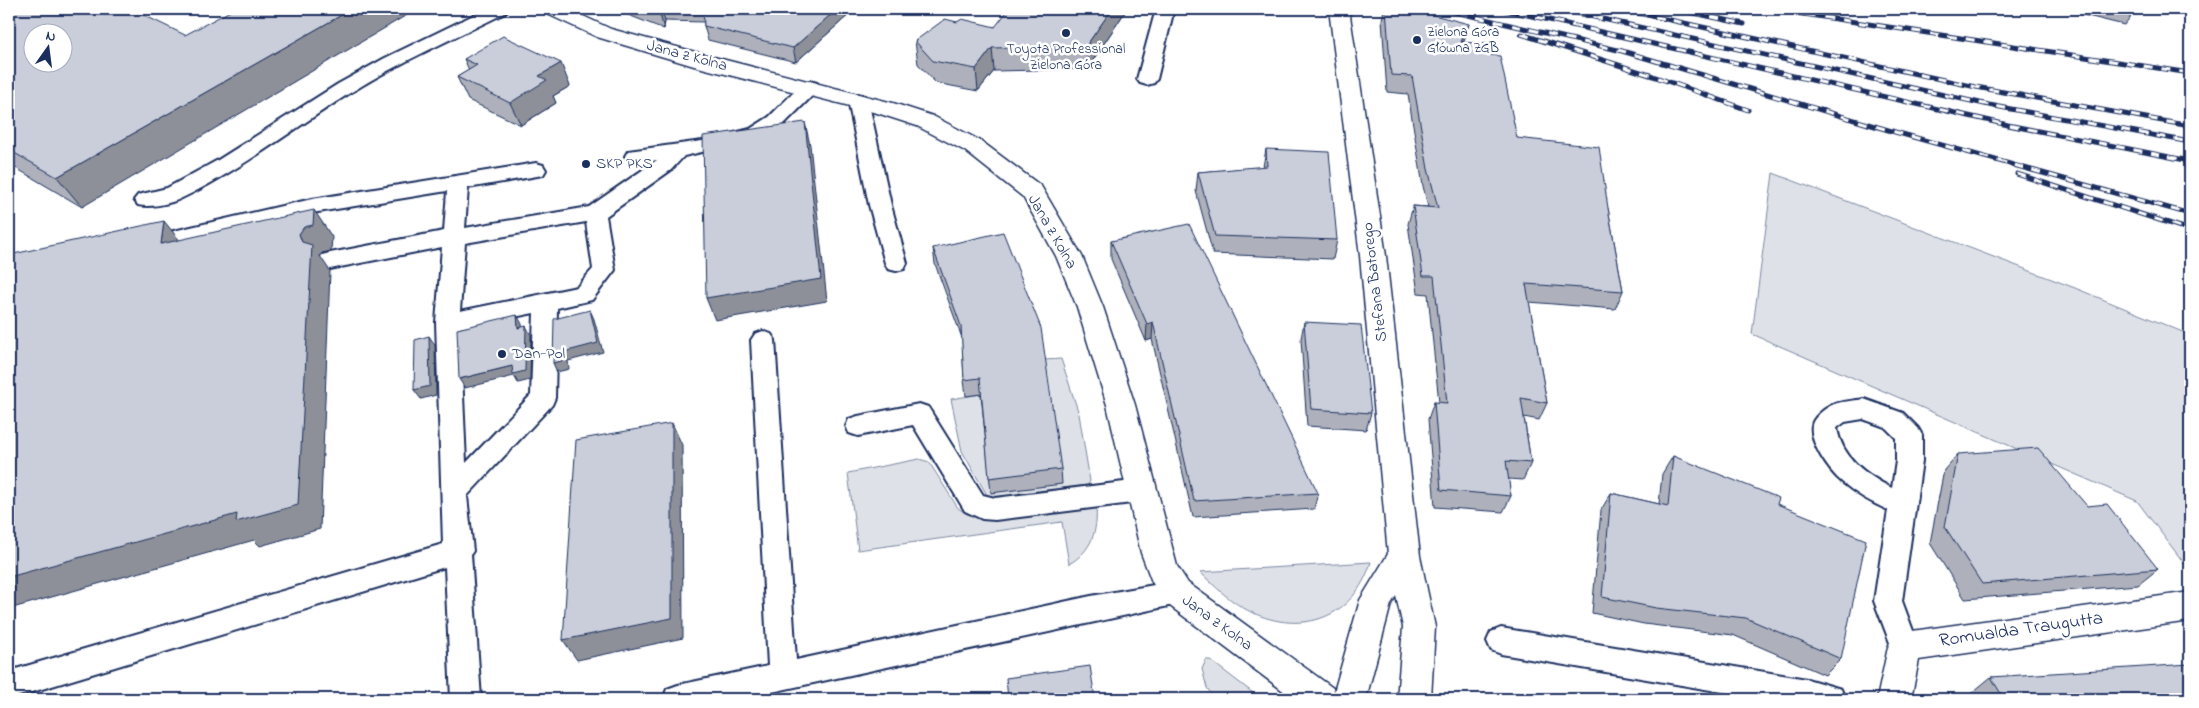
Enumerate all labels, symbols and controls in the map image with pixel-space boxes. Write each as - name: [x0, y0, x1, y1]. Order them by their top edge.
- north arrow: [22, 22, 72, 72]
- place label: Zielona Góra Główna ZGB: [1427, 22, 1499, 59]
- text: N: [44, 26, 58, 48]
- marker: Toyota Professional Zielona Góra: [1060, 27, 1072, 39]
- street label: Jana z Kolna: [644, 34, 730, 78]
- marker: Zielona Góra Główna ZGB: [1411, 34, 1423, 46]
- place label: Toyota Professional Zielona Góra: [1007, 39, 1125, 76]
- place label: SKP PKS: [596, 152, 653, 176]
- marker: SKP PKS: [580, 158, 592, 170]
- street label: Jana z Kolna: [1021, 190, 1083, 274]
- street label: Stefana Batorego: [1356, 221, 1394, 343]
- place label: Dan-Pol: [511, 342, 565, 366]
- marker: Dan-Pol: [496, 348, 508, 360]
- street label: Jana z Kolna: [1177, 589, 1257, 657]
- street label: Romualda Traugutta: [1937, 605, 2105, 657]

